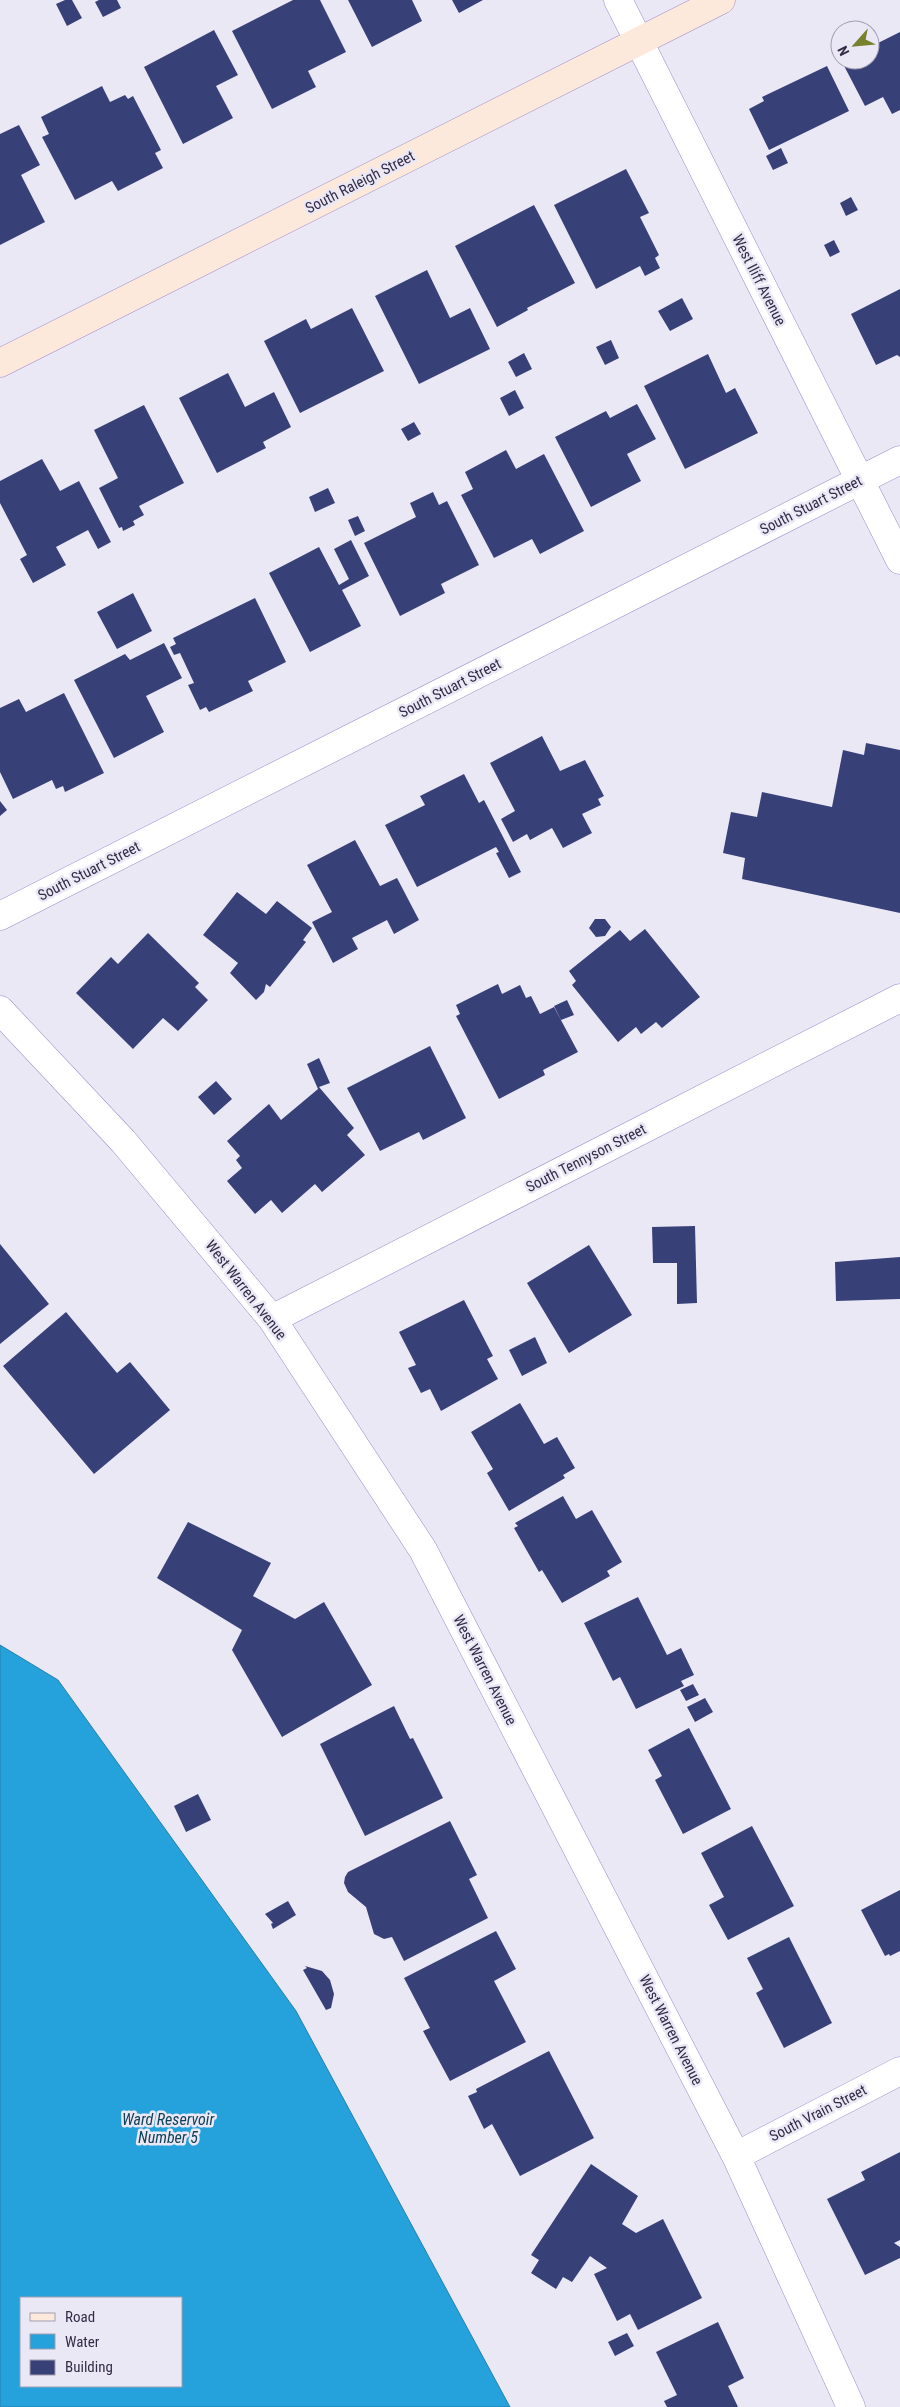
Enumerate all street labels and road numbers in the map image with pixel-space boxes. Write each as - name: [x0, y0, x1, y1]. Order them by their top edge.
- street label: South Raleigh Street: [302, 147, 418, 217]
- street label: West Iliff Avenue: [728, 231, 790, 329]
- street label: South Stuart Street: [757, 471, 865, 539]
- street label: South Stuart Street: [396, 654, 504, 722]
- street label: South Stuart Street: [35, 837, 143, 905]
- street label: South Tennyson Street: [523, 1120, 649, 1196]
- street label: West Warren Avenue: [202, 1237, 290, 1343]
- street label: West Warren Avenue: [449, 1612, 521, 1728]
- street label: West Warren Avenue: [635, 1972, 707, 2088]
- street label: South Vrain Street: [766, 2081, 870, 2145]

